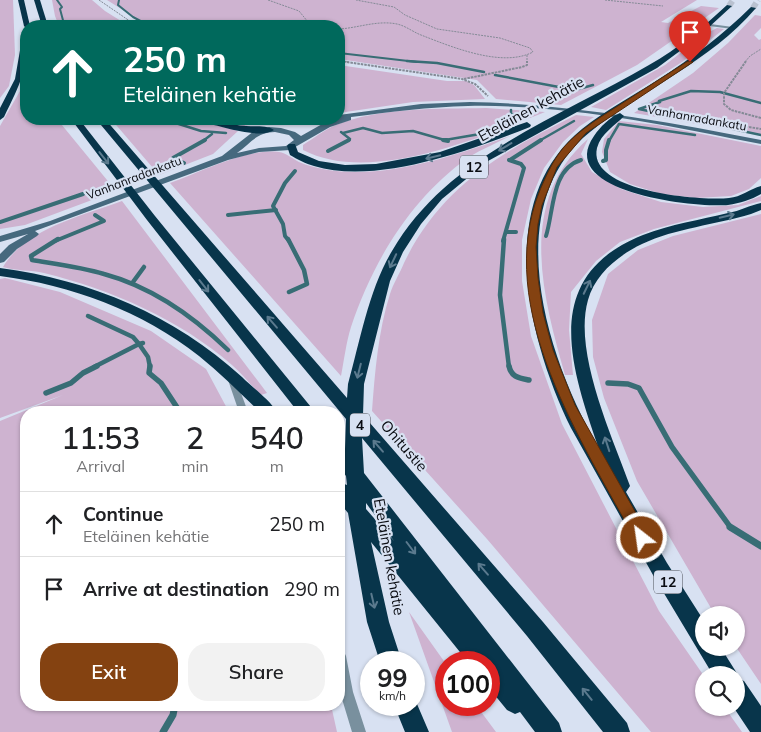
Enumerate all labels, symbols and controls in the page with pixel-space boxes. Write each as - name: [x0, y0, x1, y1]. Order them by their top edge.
- pin: [669, 11, 711, 62]
- icon: arrive: [676, 18, 704, 46]
- text: 250 m: [123, 37, 227, 81]
- icon: ahead: [40, 40, 105, 105]
- street label: Eteläinen kehätie: [474, 72, 587, 146]
- text: Eteläinen kehätie: [123, 80, 297, 108]
- street label: Vanhanradankatu: [646, 101, 748, 134]
- one-way arrow: [498, 142, 512, 152]
- one-way arrow: [98, 151, 109, 164]
- street label: Vanhanradankatu: [84, 153, 183, 203]
- one-way arrow: [425, 153, 441, 162]
- road number: 12: [460, 156, 488, 178]
- one-way arrow: [718, 211, 734, 220]
- one-way arrow: [388, 253, 397, 268]
- one-way arrow: [199, 279, 210, 292]
- one-way arrow: [583, 280, 592, 295]
- one-way arrow: [267, 316, 278, 329]
- one-way arrow: [354, 362, 363, 378]
- road number: 4: [350, 414, 370, 436]
- street label: Ohitustie: [377, 416, 432, 475]
- text: 11:53: [61, 419, 140, 457]
- text: 2: [186, 419, 204, 457]
- text: 540: [250, 419, 304, 457]
- one-way arrow: [602, 437, 611, 452]
- one-way arrow: [372, 439, 383, 452]
- text: Arrival: [76, 456, 125, 476]
- text: min: [181, 456, 209, 476]
- text: m: [270, 456, 284, 476]
- street label: Eteläinen kehätie: [370, 497, 409, 617]
- text: Continue: [83, 502, 163, 526]
- icon: ahead: [40, 510, 68, 538]
- position arrow: [615, 511, 667, 563]
- text: 250 m: [269, 512, 325, 536]
- text: Eteläinen kehätie: [83, 526, 209, 546]
- one-way arrow: [405, 541, 416, 554]
- one-way arrow: [478, 563, 489, 576]
- road number: 12: [654, 570, 682, 594]
- icon: arrive: [40, 575, 68, 603]
- text: Arrive at destination: [83, 577, 269, 601]
- text: 290 m: [284, 577, 340, 601]
- one-way arrow: [369, 593, 378, 609]
- map controls: [695, 606, 745, 716]
- button: sound: [695, 606, 745, 656]
- button: Exit: [40, 643, 178, 701]
- button: Share: [188, 643, 325, 701]
- speed limit sign: 100: [435, 651, 500, 716]
- text: 99: [377, 662, 408, 693]
- button: search: [695, 666, 745, 716]
- text: km/h: [379, 688, 406, 703]
- one-way arrow: [581, 688, 592, 701]

